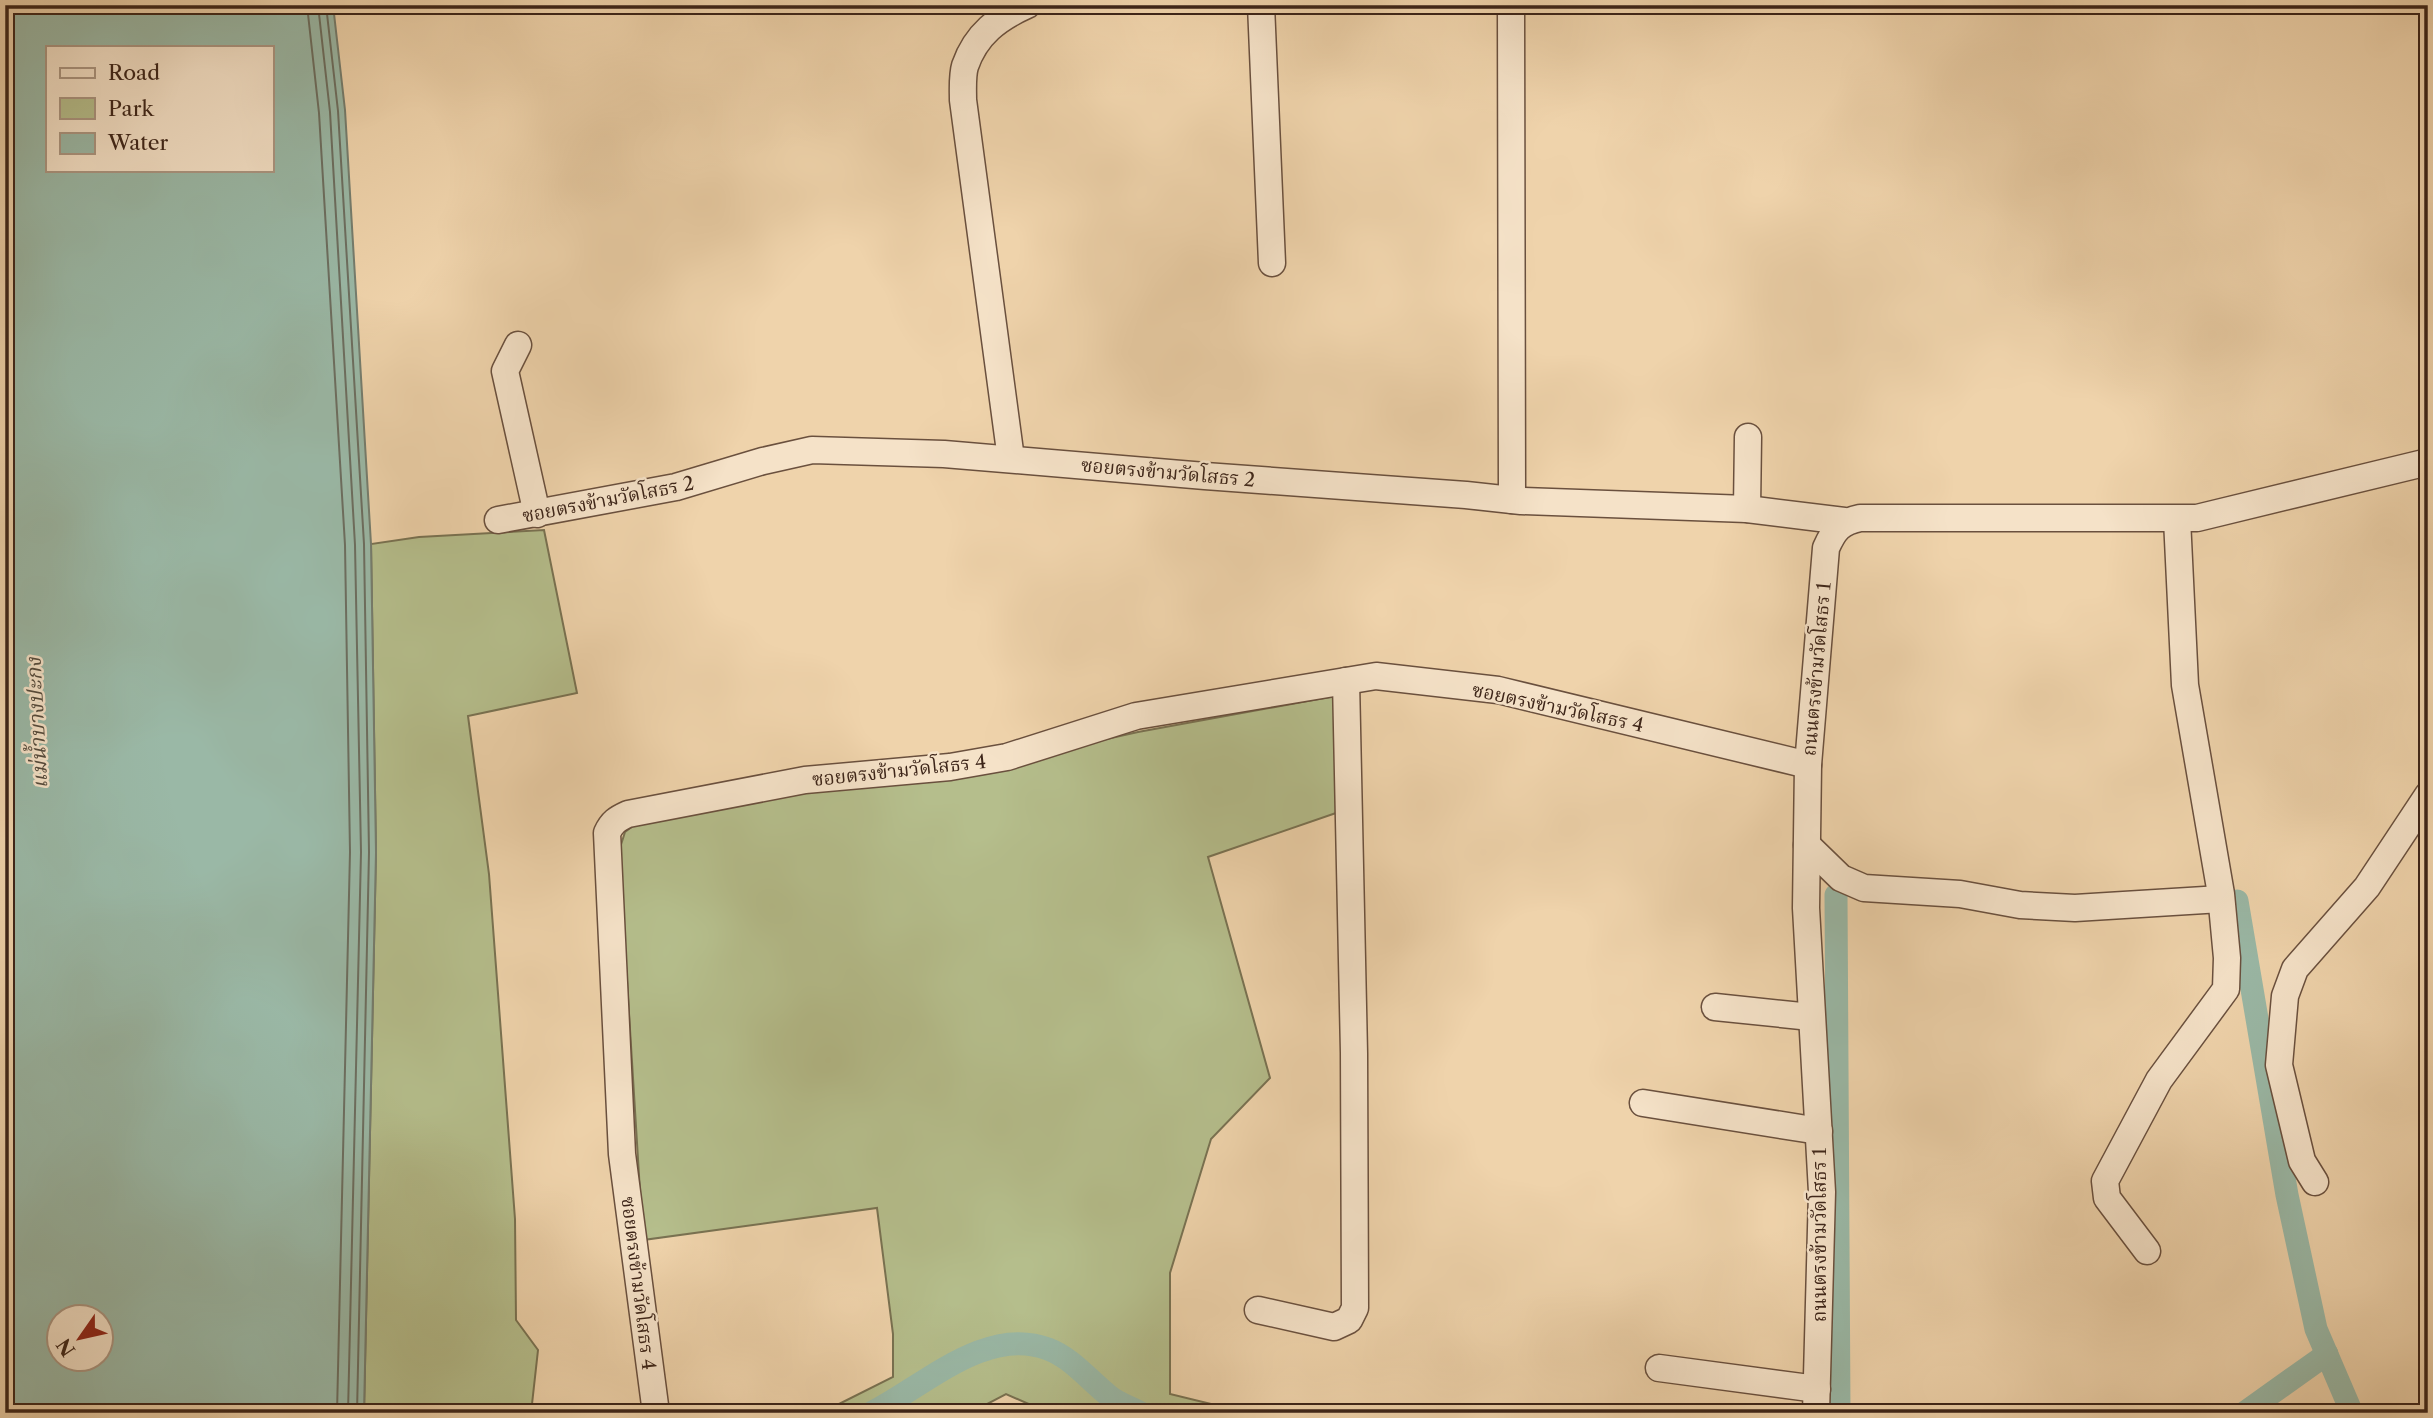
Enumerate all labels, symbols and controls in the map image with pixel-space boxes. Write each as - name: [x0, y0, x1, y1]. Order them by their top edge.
- legend: [46, 46, 273, 172]
- text: Road: [108, 60, 160, 85]
- text: Park: [108, 96, 154, 121]
- text: Water: [107, 130, 168, 155]
- street label: ซอยตรงข้ามวัดโสธร 2: [1080, 450, 1256, 492]
- street label: ซอยตรงข้ามวัดโสธร 2: [520, 469, 696, 527]
- street label: ถนนตรงข้ามวัดโสธร 1: [1794, 581, 1836, 757]
- water label: แม่น้ำบางปะกง: [18, 655, 52, 789]
- street label: ซอยตรงข้ามวัดโสธร 4: [1470, 675, 1646, 737]
- street label: ซอยตรงข้ามวัดโสธร 4: [811, 747, 987, 791]
- street label: ถนนตรงข้ามวัดโสธร 1: [1805, 1148, 1831, 1322]
- street label: ซอยตรงข้ามวัดโสธร 4: [616, 1195, 664, 1371]
- north arrow: [46, 1302, 116, 1372]
- text: N: [52, 1334, 80, 1361]

